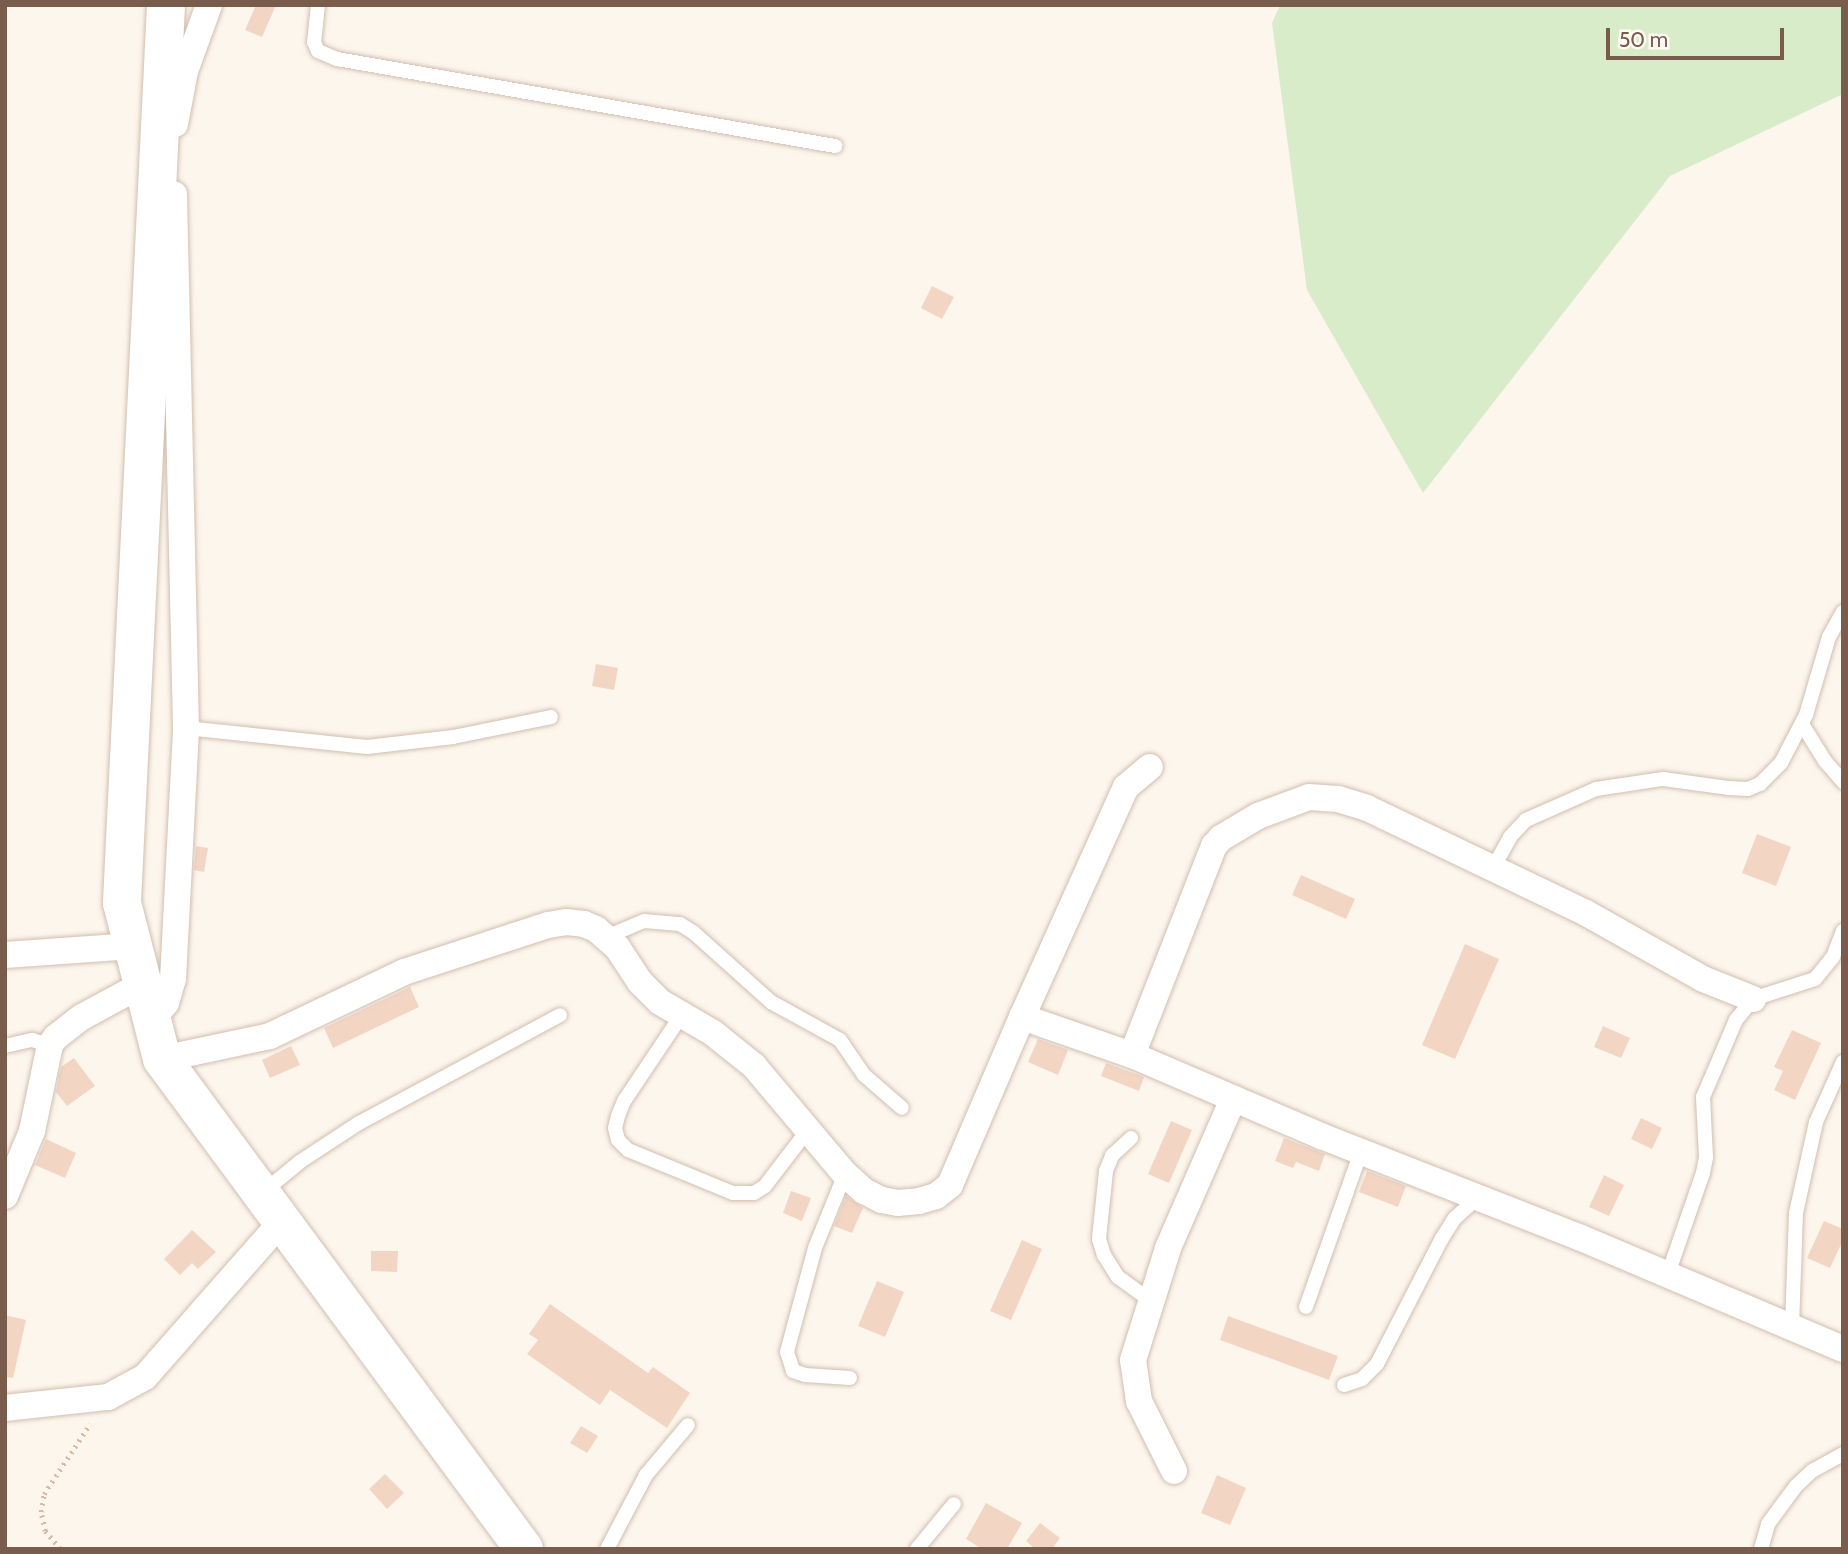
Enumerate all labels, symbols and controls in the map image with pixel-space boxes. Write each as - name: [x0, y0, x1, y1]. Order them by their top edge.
- scale bar: [1610, 14, 1788, 58]
- text: 50 m: [1619, 27, 1668, 52]

